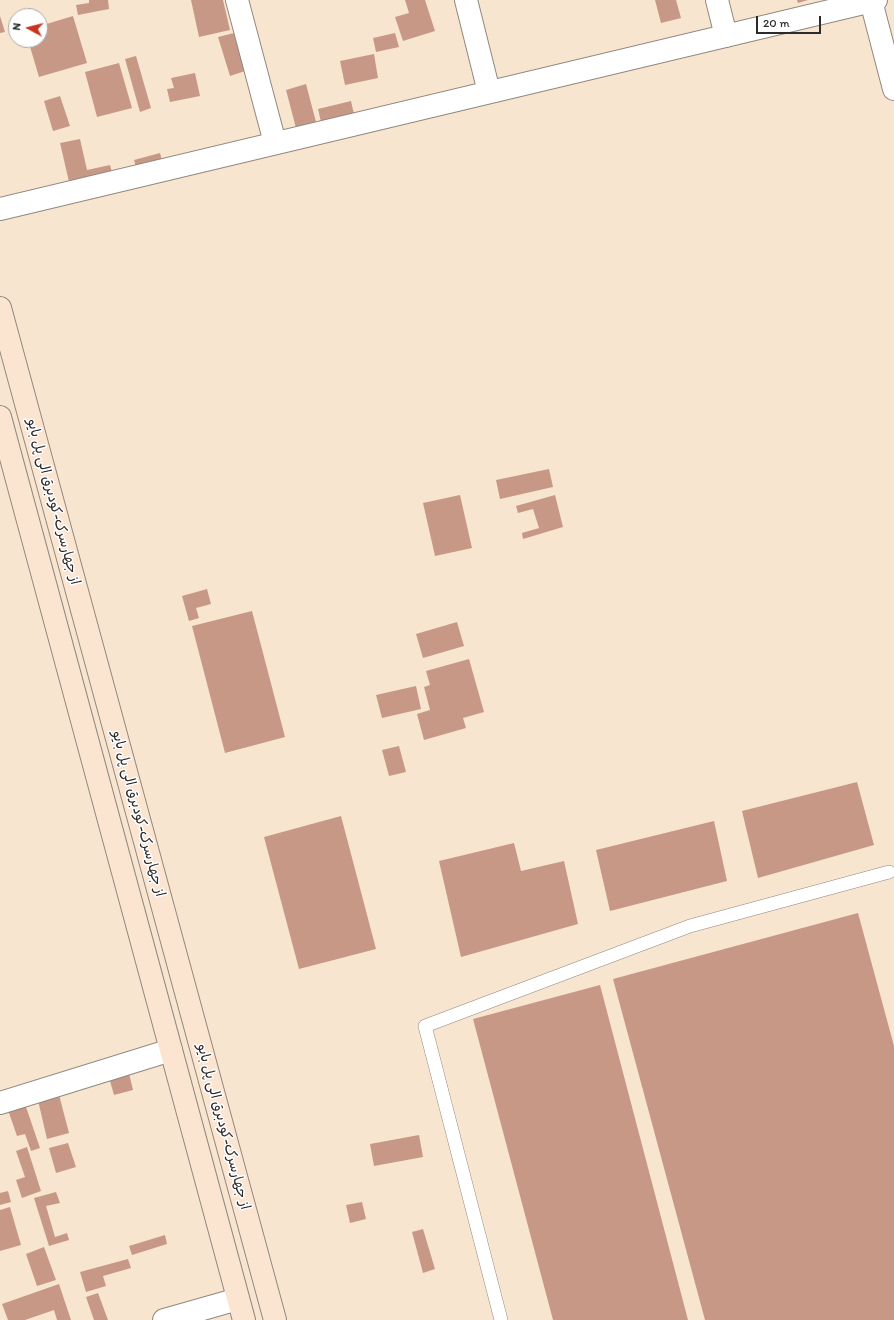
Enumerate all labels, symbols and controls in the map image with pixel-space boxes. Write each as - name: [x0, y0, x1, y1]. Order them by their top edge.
- north arrow: [8, 8, 48, 48]
- scale bar: [758, 8, 823, 34]
- text: 20 m: [763, 16, 790, 30]
- text: N: [10, 22, 23, 31]
- street label: از جهارسرک-کودبرق الی پل بایو: [23, 417, 83, 587]
- street label: از جهارسرک-کودبرق الی پل بایو: [108, 729, 168, 899]
- street label: از جهارسرک-کودبرق الی پل بایو: [193, 1042, 253, 1212]

